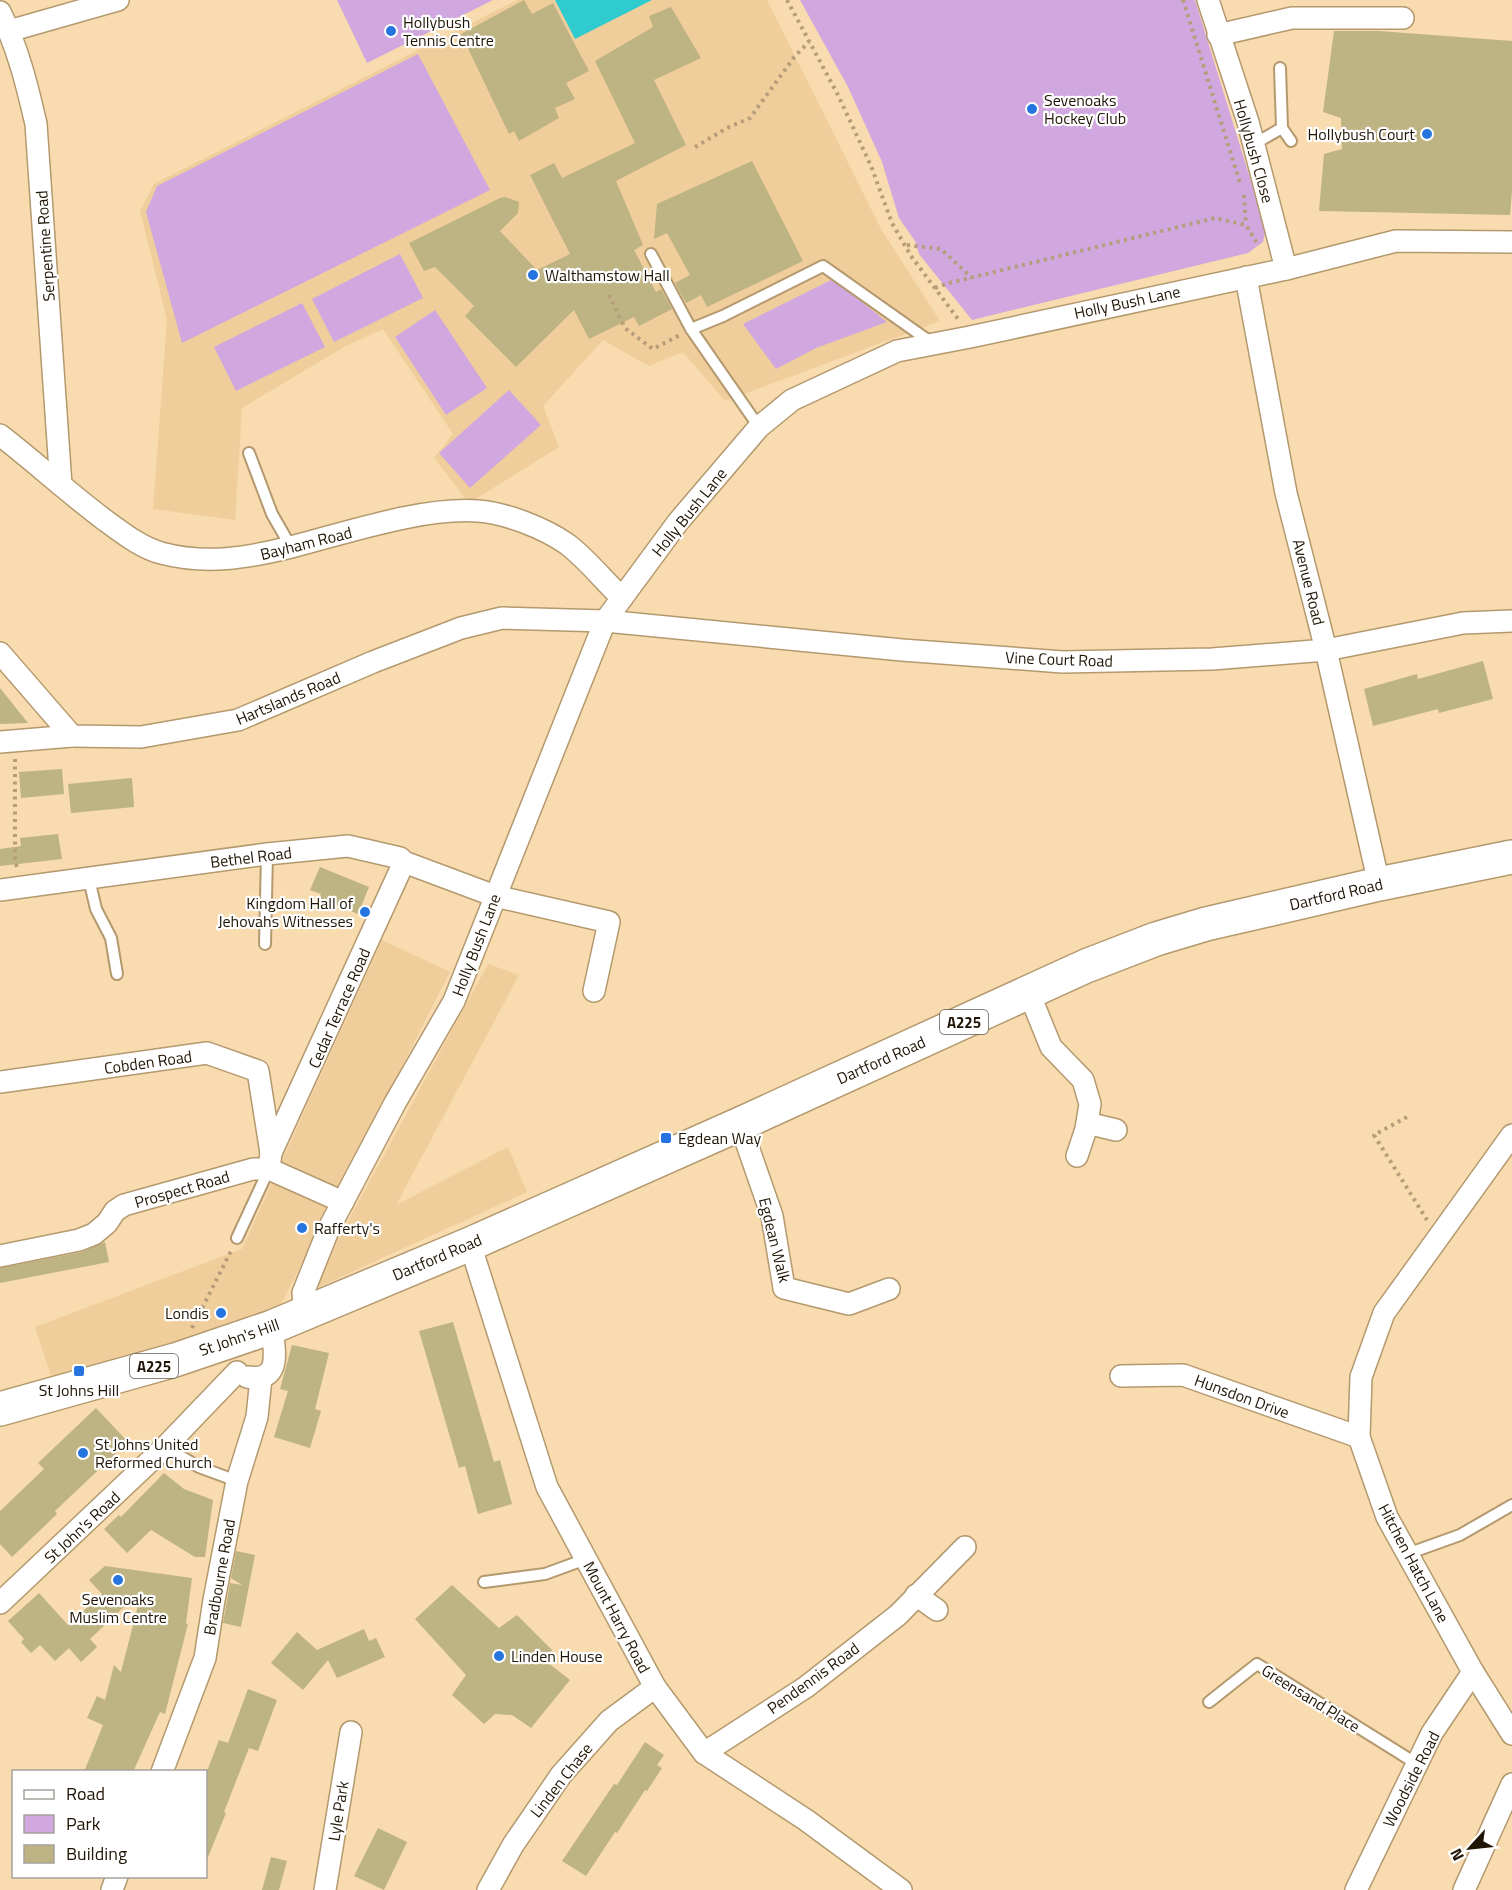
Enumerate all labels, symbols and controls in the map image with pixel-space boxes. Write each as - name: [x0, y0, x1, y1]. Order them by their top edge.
- place label: Hollybush Tennis Centre: [403, 10, 494, 52]
- marker: Hollybush Tennis Centre: [384, 24, 398, 38]
- place label: Sevenoaks Hockey Club: [1044, 88, 1126, 130]
- street label: Hollybush Close: [1228, 96, 1280, 206]
- marker: Sevenoaks Hockey Club: [1025, 102, 1039, 116]
- place label: Hollybush Court: [1308, 122, 1415, 146]
- marker: Hollybush Court: [1420, 127, 1434, 141]
- street label: Serpentine Road: [29, 190, 61, 302]
- place label: Walthamstow Hall: [545, 263, 670, 287]
- marker: Walthamstow Hall: [526, 268, 540, 282]
- street label: Holly Bush Lane: [1072, 279, 1182, 325]
- street label: Holly Bush Lane: [646, 462, 732, 562]
- street label: Bayham Road: [258, 520, 354, 566]
- street label: Avenue Road: [1287, 536, 1331, 628]
- street label: Vine Court Road: [1005, 645, 1113, 673]
- street label: Hartslands Road: [232, 665, 344, 731]
- street label: Bethel Road: [209, 840, 293, 874]
- street label: Dartford Road: [1287, 872, 1385, 916]
- street label: Holly Bush Lane: [445, 890, 507, 1000]
- place label: Kingdom Hall of Jehovahs Witnesses: [218, 891, 354, 933]
- marker: Kingdom Hall of Jehovahs Witnesses: [358, 905, 372, 919]
- street label: Cedar Terrace Road: [302, 944, 376, 1072]
- road number: A225: [940, 1010, 988, 1034]
- street label: Dartford Road: [833, 1030, 929, 1090]
- street label: Cobden Road: [102, 1044, 194, 1080]
- place label: Egdean Way: [678, 1126, 761, 1150]
- marker: Egdean Way: [659, 1131, 673, 1145]
- street label: Prospect Road: [132, 1164, 232, 1214]
- street label: Egdean Walk: [753, 1195, 797, 1285]
- place label: Rafferty's: [314, 1216, 380, 1240]
- marker: Rafferty's: [295, 1221, 309, 1235]
- street label: Dartford Road: [389, 1227, 485, 1287]
- place label: Londis: [165, 1301, 209, 1325]
- marker: Londis: [214, 1306, 228, 1320]
- street label: St John's Hill: [196, 1312, 282, 1362]
- road number: A225: [130, 1354, 178, 1378]
- marker: St Johns Hill: [72, 1364, 86, 1378]
- street label: Hunsdon Drive: [1191, 1368, 1293, 1424]
- place label: St Johns Hill: [39, 1378, 119, 1402]
- place label: St Johns United Reformed Church: [95, 1432, 212, 1474]
- marker: St Johns United Reformed Church: [76, 1446, 90, 1460]
- street label: St John's Road: [39, 1485, 125, 1569]
- street label: Hitchen Hatch Lane: [1373, 1499, 1455, 1627]
- street label: Bradbourne Road: [197, 1517, 241, 1637]
- street label: Mount Harry Road: [577, 1557, 657, 1677]
- marker: Sevenoaks Muslim Centre: [111, 1573, 125, 1587]
- place label: Sevenoaks Muslim Centre: [69, 1587, 167, 1629]
- street label: Pendennis Road: [762, 1636, 864, 1720]
- place label: Linden House: [511, 1644, 603, 1668]
- marker: Linden House: [492, 1649, 506, 1663]
- street label: Greensand Place: [1257, 1658, 1365, 1738]
- street label: Woodside Road: [1377, 1727, 1445, 1831]
- street label: Linden Chase: [524, 1737, 598, 1823]
- legend: [12, 1770, 207, 1878]
- street label: Lyle Park: [321, 1779, 355, 1843]
- text: Road: [66, 1780, 105, 1807]
- text: Park: [66, 1810, 101, 1837]
- north arrow: [1440, 1818, 1500, 1878]
- text: Building: [66, 1840, 127, 1867]
- text: N: [1443, 1844, 1470, 1865]

